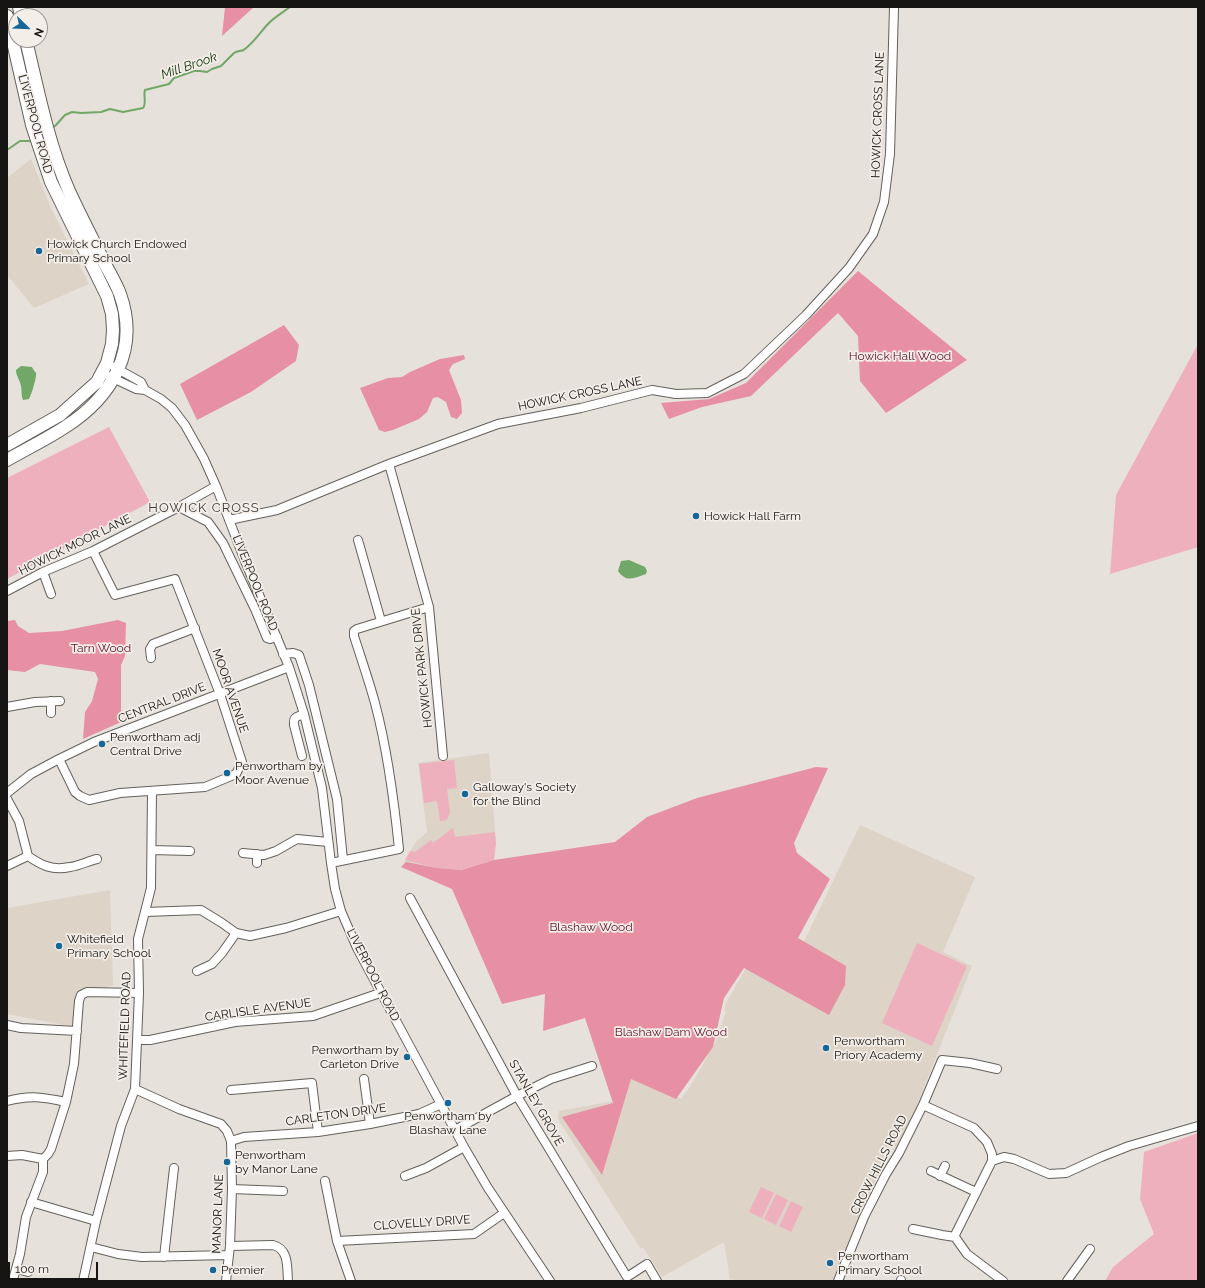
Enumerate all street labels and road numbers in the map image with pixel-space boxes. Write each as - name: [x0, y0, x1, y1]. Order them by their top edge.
- street label: HOWICK CROSS LANE: [869, 52, 887, 178]
- street label: LIVERPOOL ROAD: [15, 73, 55, 175]
- street label: HOWICK CROSS LANE: [517, 374, 643, 414]
- street label: HOWICK MOOR LANE: [16, 512, 134, 578]
- street label: LIVERPOOL ROAD: [229, 533, 281, 633]
- street label: HOWICK PARK DRIVE: [409, 607, 435, 729]
- street label: MOOR AVENUE: [209, 647, 251, 735]
- street label: CENTRAL DRIVE: [116, 680, 208, 726]
- street label: LIVERPOOL ROAD: [343, 926, 403, 1024]
- street label: WHITEFIELD ROAD: [116, 972, 134, 1080]
- street label: CARLISLE AVENUE: [204, 995, 312, 1025]
- street label: STANLEY GROVE: [506, 1057, 566, 1149]
- street label: CARLETON DRIVE: [285, 1101, 387, 1129]
- street label: CROW HILLS ROAD: [848, 1113, 910, 1217]
- street label: MANOR LANE: [209, 1174, 227, 1254]
- street label: CLOVELLY DRIVE: [373, 1212, 471, 1234]

